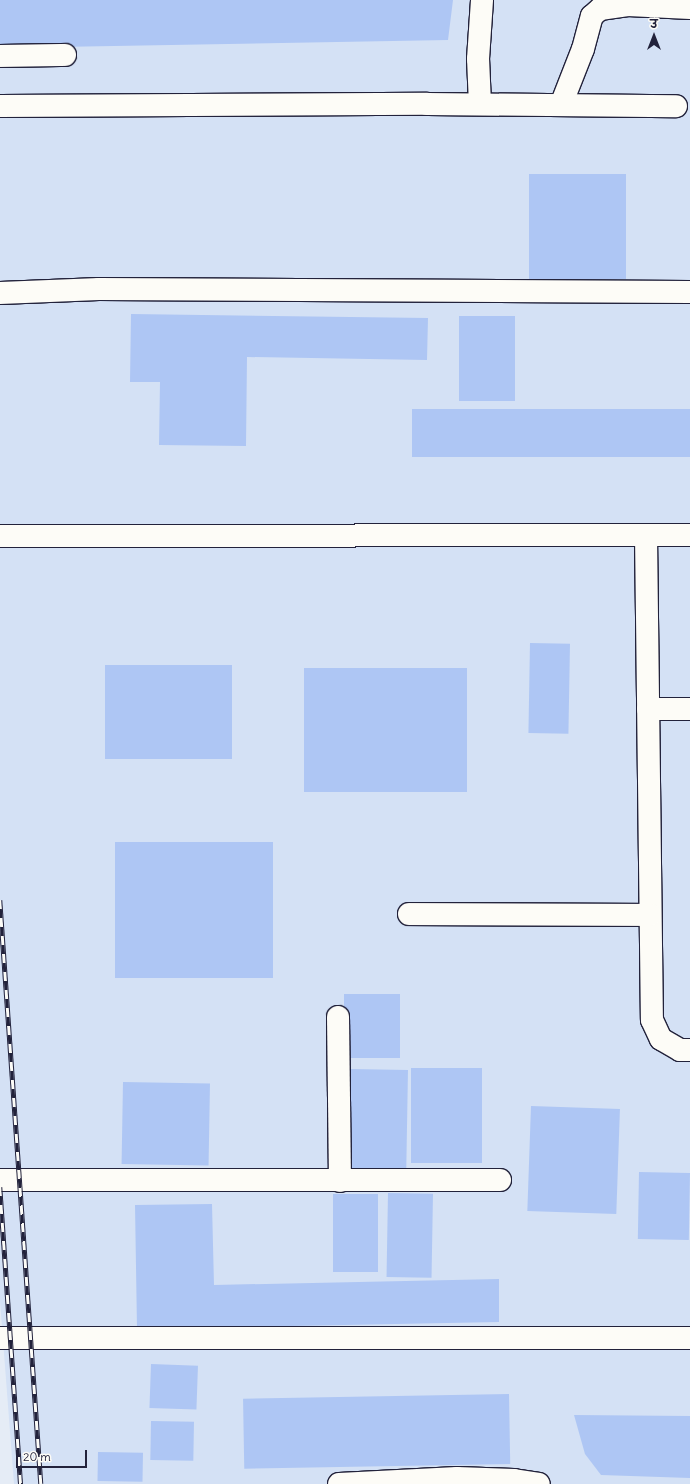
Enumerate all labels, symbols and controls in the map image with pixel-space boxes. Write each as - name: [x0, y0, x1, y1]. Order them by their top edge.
- north arrow: [634, 16, 674, 56]
- text: उ: [650, 17, 658, 31]
- scale bar: [18, 1442, 89, 1468]
- text: 20 m: [23, 1449, 51, 1464]

